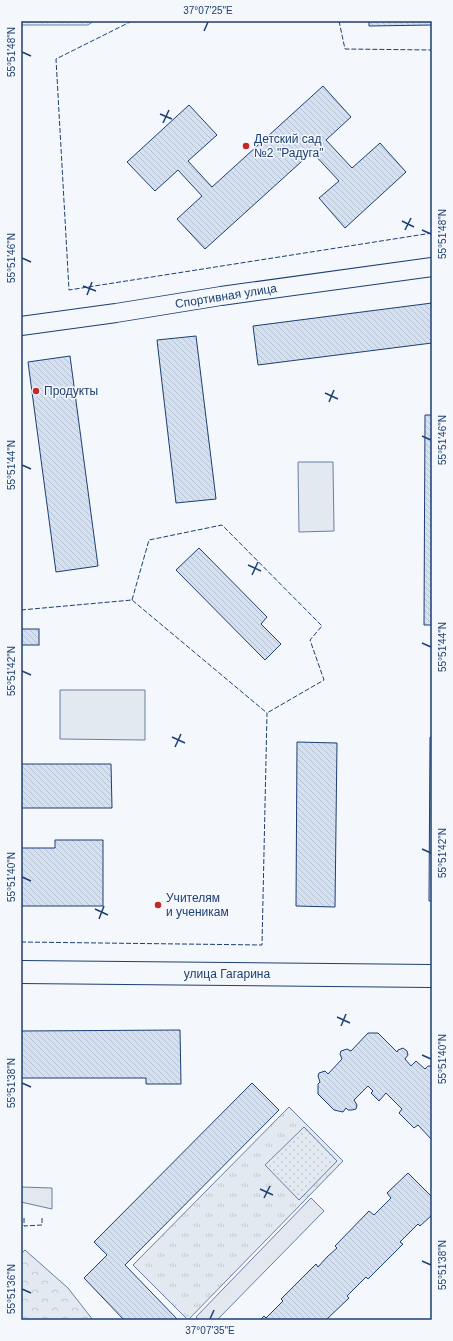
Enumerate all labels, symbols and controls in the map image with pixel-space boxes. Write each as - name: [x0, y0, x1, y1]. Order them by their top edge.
- text: 37°07'25"E: [183, 5, 233, 16]
- text: 55°51'48"N: [6, 27, 17, 77]
- place label: Детский сад №2 "Радуга": [254, 132, 323, 160]
- marker: Детский сад №2 "Радуга": [241, 141, 251, 151]
- text: 55°51'48"N: [437, 209, 448, 259]
- text: 55°51'46"N: [6, 233, 17, 283]
- street label: Спортивная улица: [174, 281, 278, 311]
- place label: Продукты: [44, 384, 98, 398]
- marker: Продукты: [31, 386, 41, 396]
- text: 55°51'46"N: [437, 415, 448, 465]
- text: 55°51'44"N: [6, 440, 17, 490]
- text: 55°51'44"N: [437, 622, 448, 672]
- text: 55°51'42"N: [6, 646, 17, 696]
- text: 55°51'42"N: [437, 828, 448, 878]
- text: 55°51'40"N: [6, 852, 17, 902]
- place label: Учителям и ученикам: [166, 891, 229, 919]
- marker: Учителям и ученикам: [153, 900, 163, 910]
- street label: улица Гагарина: [184, 967, 270, 981]
- text: 55°51'40"N: [437, 1034, 448, 1084]
- text: 55°51'38"N: [6, 1058, 17, 1108]
- text: 55°51'38"N: [437, 1240, 448, 1290]
- text: 55°51'36"N: [6, 1264, 17, 1314]
- text: 37°07'35"E: [185, 1325, 235, 1336]

